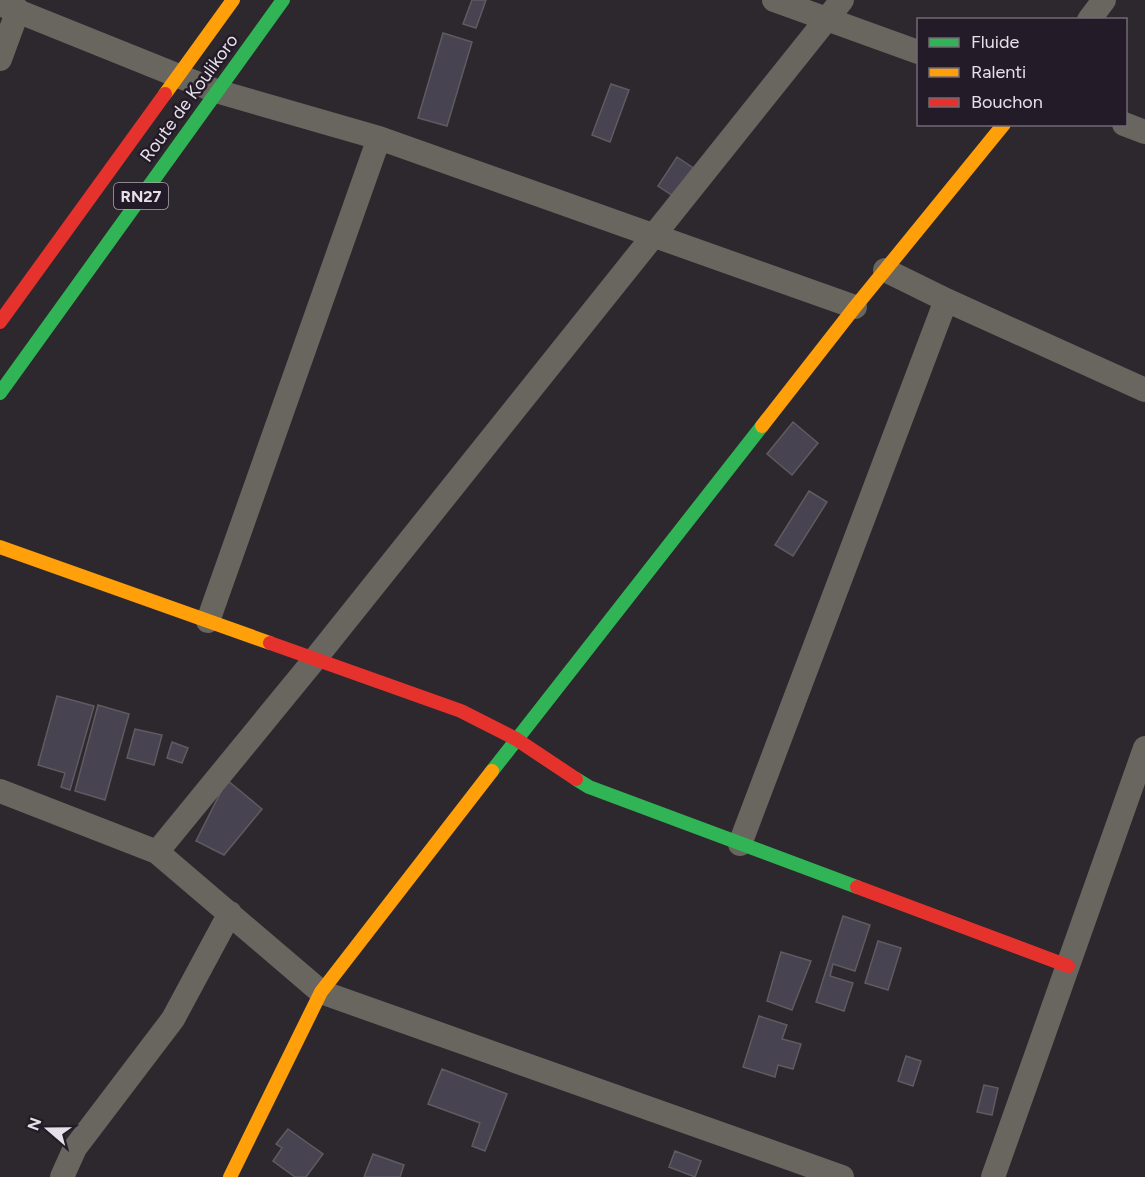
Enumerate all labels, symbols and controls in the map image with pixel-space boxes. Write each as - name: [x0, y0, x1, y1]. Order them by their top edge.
- legend: [917, 18, 1127, 126]
- street label: Route de Koulikoro: [135, 30, 243, 166]
- text: Fluide: [971, 31, 1020, 53]
- text: Ralenti: [971, 61, 1026, 83]
- text: Bouchon: [971, 91, 1043, 113]
- road number: RN27: [114, 183, 168, 209]
- north arrow: [18, 1099, 78, 1159]
- text: N: [23, 1115, 45, 1133]

